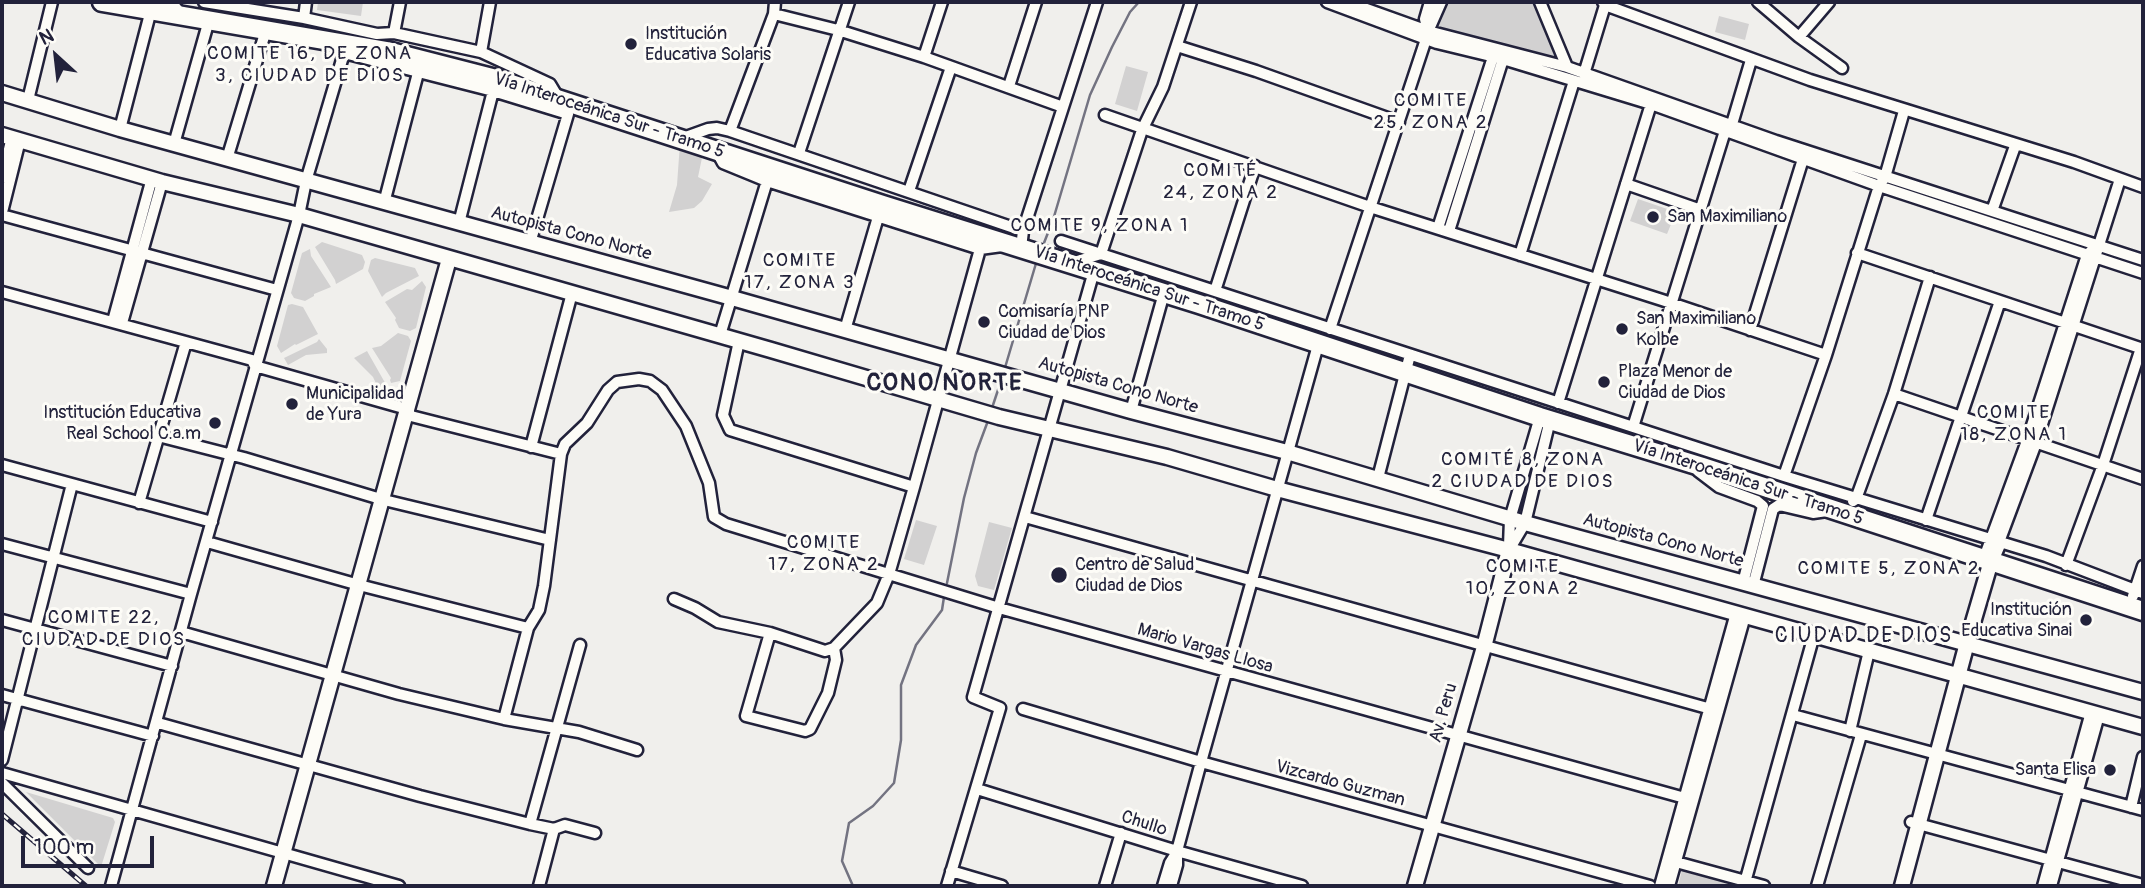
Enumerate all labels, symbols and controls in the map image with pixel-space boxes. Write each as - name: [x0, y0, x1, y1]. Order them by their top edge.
- north arrow: [21, 21, 91, 91]
- place label: Institución Educativa Solaris: [645, 23, 771, 66]
- text: N: [35, 24, 58, 51]
- marker: Institución Educativa Solaris: [623, 36, 639, 52]
- district label: COMITE 16, DE ZONA 3, CIUDAD DE DIOS: [209, 43, 411, 87]
- street label: Vía Interoceánica Sur - Tramo 5: [491, 68, 727, 164]
- district label: COMITE 25, ZONA 2: [1375, 90, 1487, 134]
- district label: COMITÉ 24, ZONA 2: [1164, 160, 1278, 204]
- street label: Autopista Cono Norte: [488, 202, 654, 266]
- place label: San Maximiliano: [1667, 206, 1787, 228]
- marker: San Maximiliano: [1645, 209, 1661, 225]
- district label: COMITE 9, ZONA 1: [1012, 215, 1188, 237]
- street label: Vía Interoceánica Sur - Tramo 5: [1031, 241, 1267, 337]
- district label: COMITE 17, ZONA 3: [746, 250, 854, 294]
- place label: Comisaría PNP Ciudad de Dios: [998, 301, 1110, 344]
- place label: San Maximiliano Kolbe: [1636, 308, 1756, 350]
- marker: Comisaría PNP Ciudad de Dios: [976, 314, 992, 330]
- marker: San Maximiliano Kolbe: [1614, 321, 1630, 337]
- street label: Autopista Cono Norte: [1035, 353, 1201, 419]
- place label: Plaza Menor de Ciudad de Dios: [1618, 361, 1732, 404]
- district label: CONO NORTE: [868, 370, 1022, 398]
- marker: Plaza Menor de Ciudad de Dios: [1596, 374, 1612, 390]
- place label: Municipalidad de Yura: [306, 383, 404, 426]
- marker: Municipalidad de Yura: [284, 396, 300, 412]
- place label: Institución Educativa Real School C.a.m: [43, 402, 201, 444]
- district label: COMITE 18, ZONA 1: [1961, 402, 2067, 446]
- marker: Institución Educativa Real School C.a.m: [207, 415, 223, 431]
- street label: Vía Interoceánica Sur - Tramo 5: [1630, 435, 1866, 531]
- district label: COMITÉ 8, ZONA 2 CIUDAD DE DIOS: [1433, 449, 1613, 493]
- street label: Autopista Cono Norte: [1580, 509, 1746, 573]
- district label: COMITE 17, ZONA 2: [770, 532, 878, 576]
- place label: Centro de Salud Ciudad de Dios: [1075, 554, 1194, 596]
- district label: COMITE 10, ZONA 2: [1467, 556, 1579, 600]
- district label: COMITE 5, ZONA 2: [1800, 558, 1978, 580]
- marker: Centro de Salud Ciudad de Dios: [1049, 565, 1069, 585]
- place label: Institución Educativa Sinai: [1961, 599, 2072, 642]
- district label: COMITE 22, CIUDAD DE DIOS: [24, 607, 184, 651]
- marker: Institución Educativa Sinai: [2078, 612, 2094, 628]
- street label: Mario Vargas Llosa: [1135, 619, 1275, 679]
- district label: CIUDAD DE DIOS: [1776, 624, 1952, 650]
- street label: Av. Peru: [1425, 681, 1463, 745]
- street label: Vizcardo Guzman: [1273, 756, 1407, 812]
- place label: Santa Elisa: [2015, 759, 2096, 781]
- marker: Santa Elisa: [2102, 762, 2118, 778]
- street label: Chullo: [1118, 806, 1170, 842]
- scale bar: [24, 822, 158, 866]
- text: 100 m: [34, 834, 94, 861]

